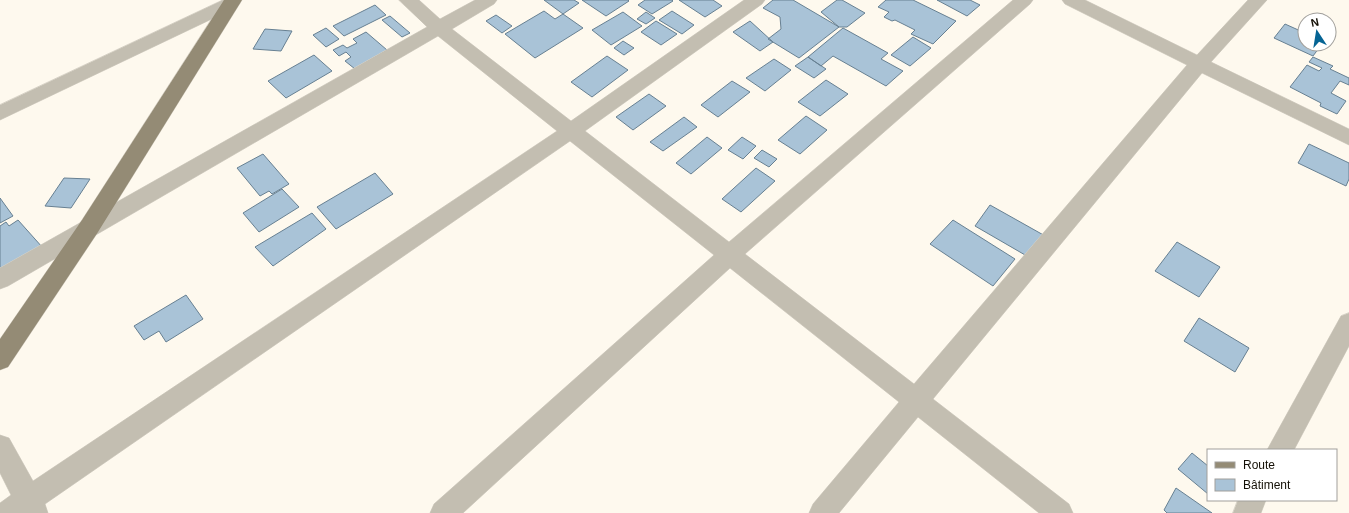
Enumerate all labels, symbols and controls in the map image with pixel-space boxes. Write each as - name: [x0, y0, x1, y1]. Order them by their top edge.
- north arrow: [1297, 12, 1337, 52]
- text: N: [1310, 16, 1320, 29]
- legend: [1207, 449, 1337, 501]
- text: Route: [1243, 458, 1275, 472]
- text: Bâtiment: [1243, 478, 1291, 492]

